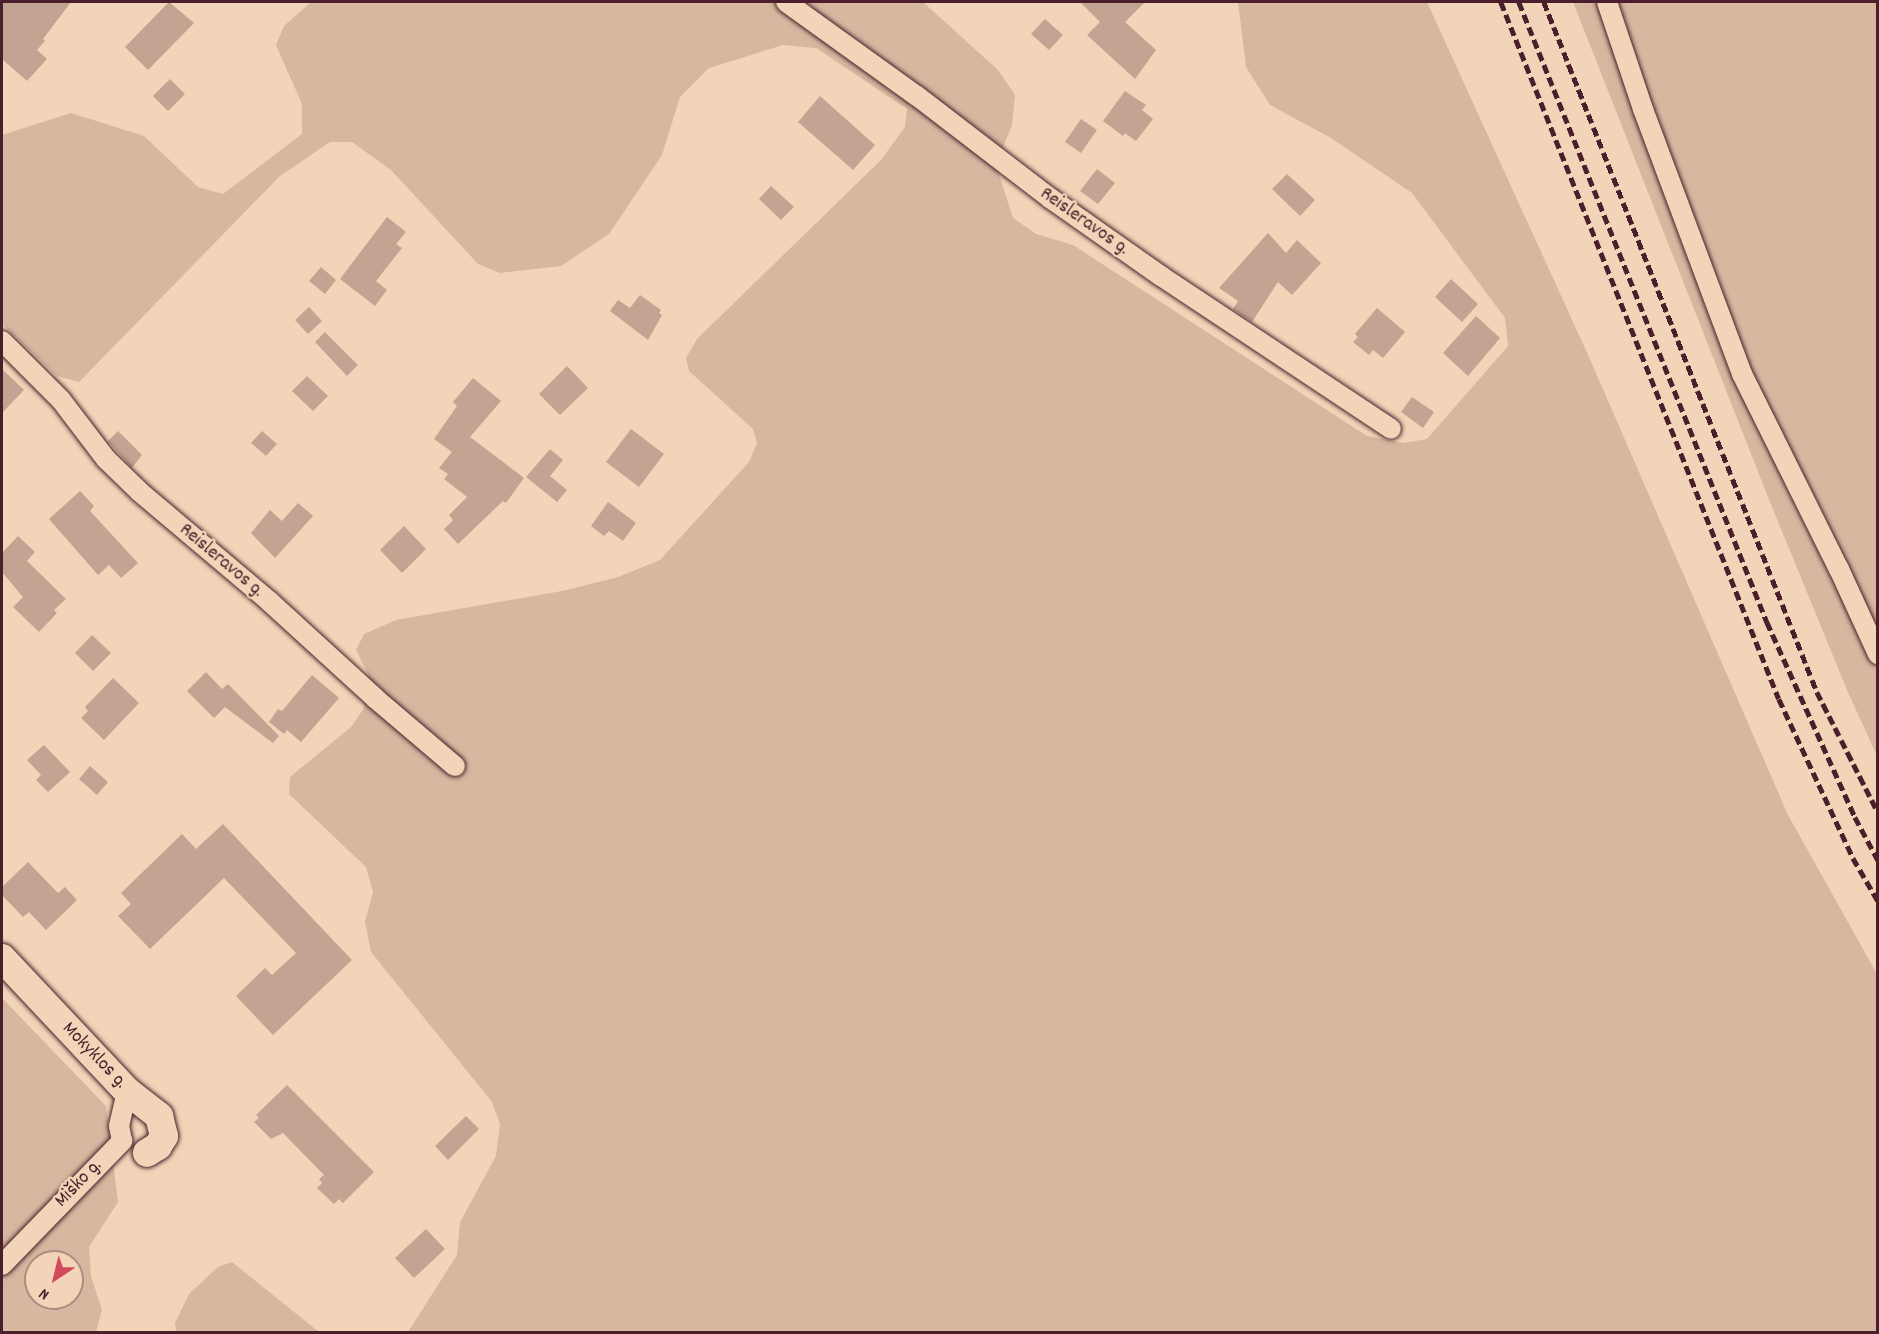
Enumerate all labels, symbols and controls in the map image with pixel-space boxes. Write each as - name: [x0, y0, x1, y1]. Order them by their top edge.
- street label: Reisleravos g.: [1035, 183, 1133, 261]
- street label: Reisleravos g.: [174, 519, 268, 603]
- street label: Mokyklos g.: [56, 1018, 132, 1094]
- street label: Miško g.: [50, 1155, 108, 1213]
- north arrow: [24, 1250, 84, 1310]
- text: N: [35, 1282, 54, 1305]

